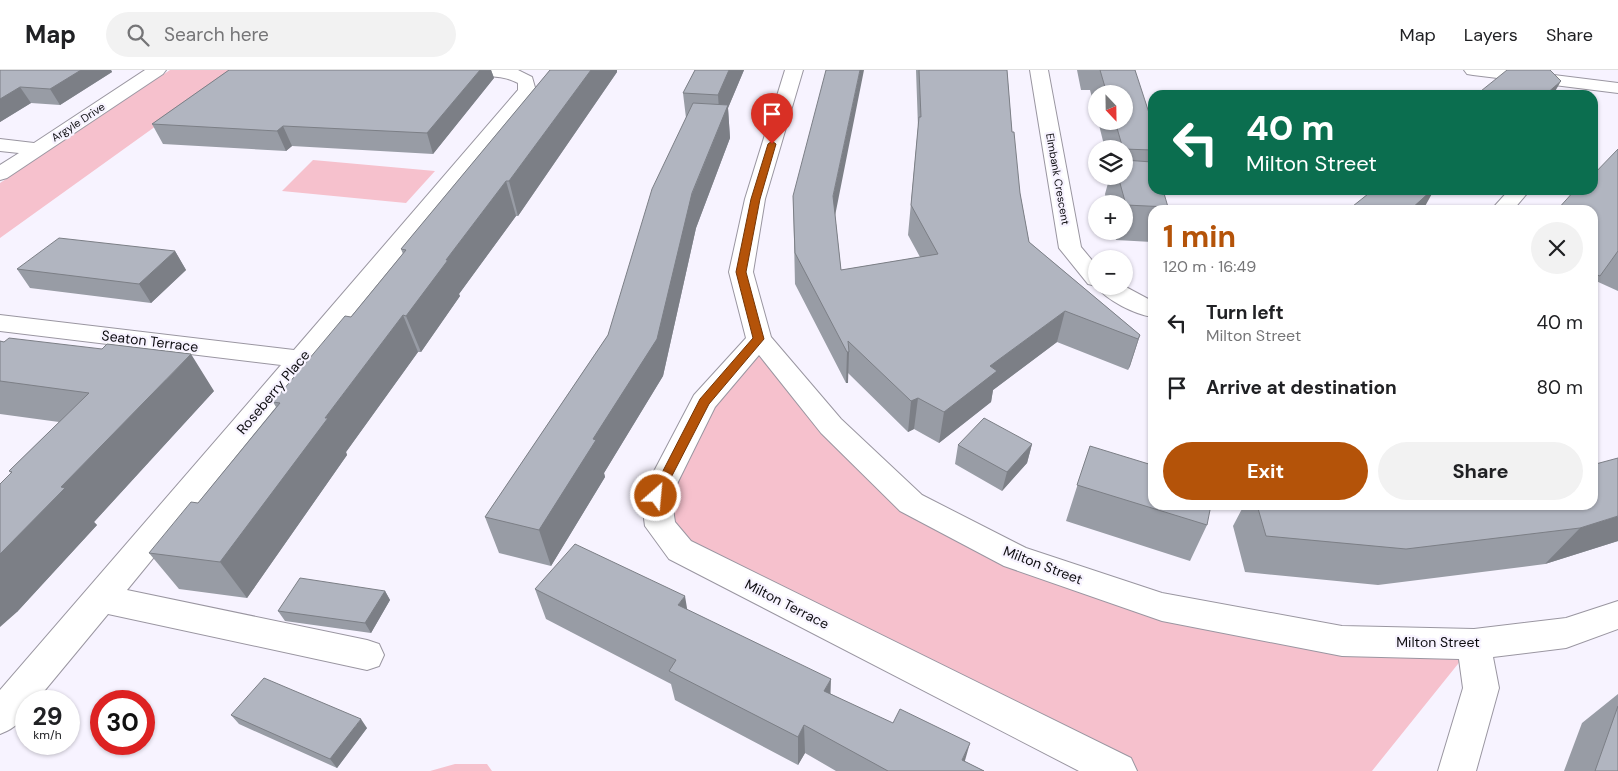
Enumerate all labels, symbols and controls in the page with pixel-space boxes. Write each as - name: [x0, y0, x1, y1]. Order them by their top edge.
- search box: [106, 12, 456, 57]
- text: Map: [25, 19, 76, 50]
- icon: search: [124, 21, 152, 49]
- text: Search here: [164, 22, 269, 47]
- text: Map: [1400, 23, 1436, 47]
- text: Layers: [1464, 23, 1518, 47]
- text: Share: [1546, 23, 1593, 47]
- north arrow: [1088, 85, 1132, 130]
- map controls: [1088, 85, 1133, 295]
- pin: [751, 93, 793, 144]
- street label: Argyle Drive: [49, 99, 107, 145]
- icon: arrive: [758, 100, 786, 128]
- text: 40 m: [1246, 105, 1335, 151]
- icon: left: [1163, 110, 1228, 175]
- street label: Elmbank Crescent: [1043, 132, 1073, 226]
- button: layers: [1088, 140, 1133, 185]
- text: Milton Street: [1246, 149, 1377, 178]
- button: +: [1088, 195, 1133, 240]
- text: 1 min: [1163, 217, 1236, 256]
- button: close: [1531, 222, 1583, 274]
- button: −: [1088, 250, 1133, 295]
- text: 120 m · 16:49: [1163, 256, 1256, 277]
- text: Turn left: [1206, 300, 1284, 325]
- icon: left: [1163, 309, 1191, 337]
- text: 40 m: [1536, 310, 1583, 335]
- text: Milton Street: [1206, 325, 1301, 346]
- street label: Seaton Terrace: [101, 326, 199, 356]
- street label: Roseberry Place: [232, 346, 314, 438]
- icon: arrive: [1163, 374, 1191, 402]
- text: Arrive at destination: [1206, 375, 1397, 400]
- text: 80 m: [1536, 375, 1583, 400]
- button: Exit: [1163, 442, 1368, 500]
- button: Share: [1378, 442, 1583, 500]
- position arrow: [629, 469, 681, 521]
- street label: Milton Street: [1001, 542, 1085, 588]
- street label: Milton Terrace: [742, 575, 832, 633]
- street label: Milton Street: [1396, 633, 1480, 651]
- speed limit sign: 30: [90, 690, 155, 755]
- text: 29: [32, 700, 63, 733]
- text: km/h: [33, 727, 62, 743]

